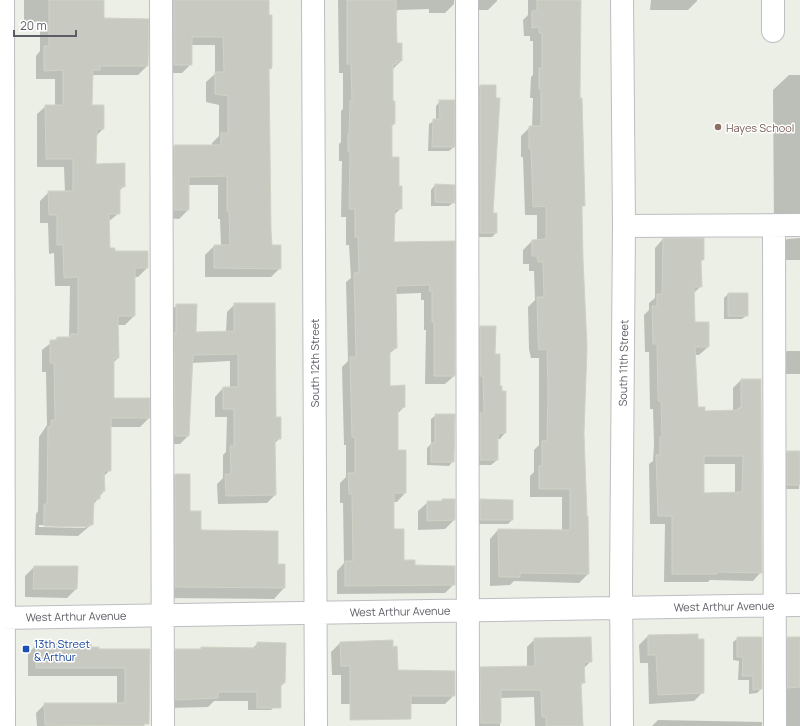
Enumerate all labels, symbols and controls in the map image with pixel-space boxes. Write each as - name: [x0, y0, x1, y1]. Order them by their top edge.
- scale bar: [14, 12, 76, 38]
- text: 20 m: [20, 17, 47, 34]
- place label: Hayes School: [726, 120, 794, 135]
- marker: Hayes School: [713, 122, 723, 132]
- street label: South 12th Street: [307, 319, 322, 407]
- street label: South 11th Street: [615, 319, 631, 407]
- street label: West Arthur Avenue: [674, 598, 775, 614]
- street label: West Arthur Avenue: [350, 603, 451, 619]
- street label: West Arthur Avenue: [26, 608, 127, 624]
- place label: 13th Street & Arthur: [34, 636, 90, 664]
- marker: 13th Street & Arthur: [21, 644, 31, 654]

